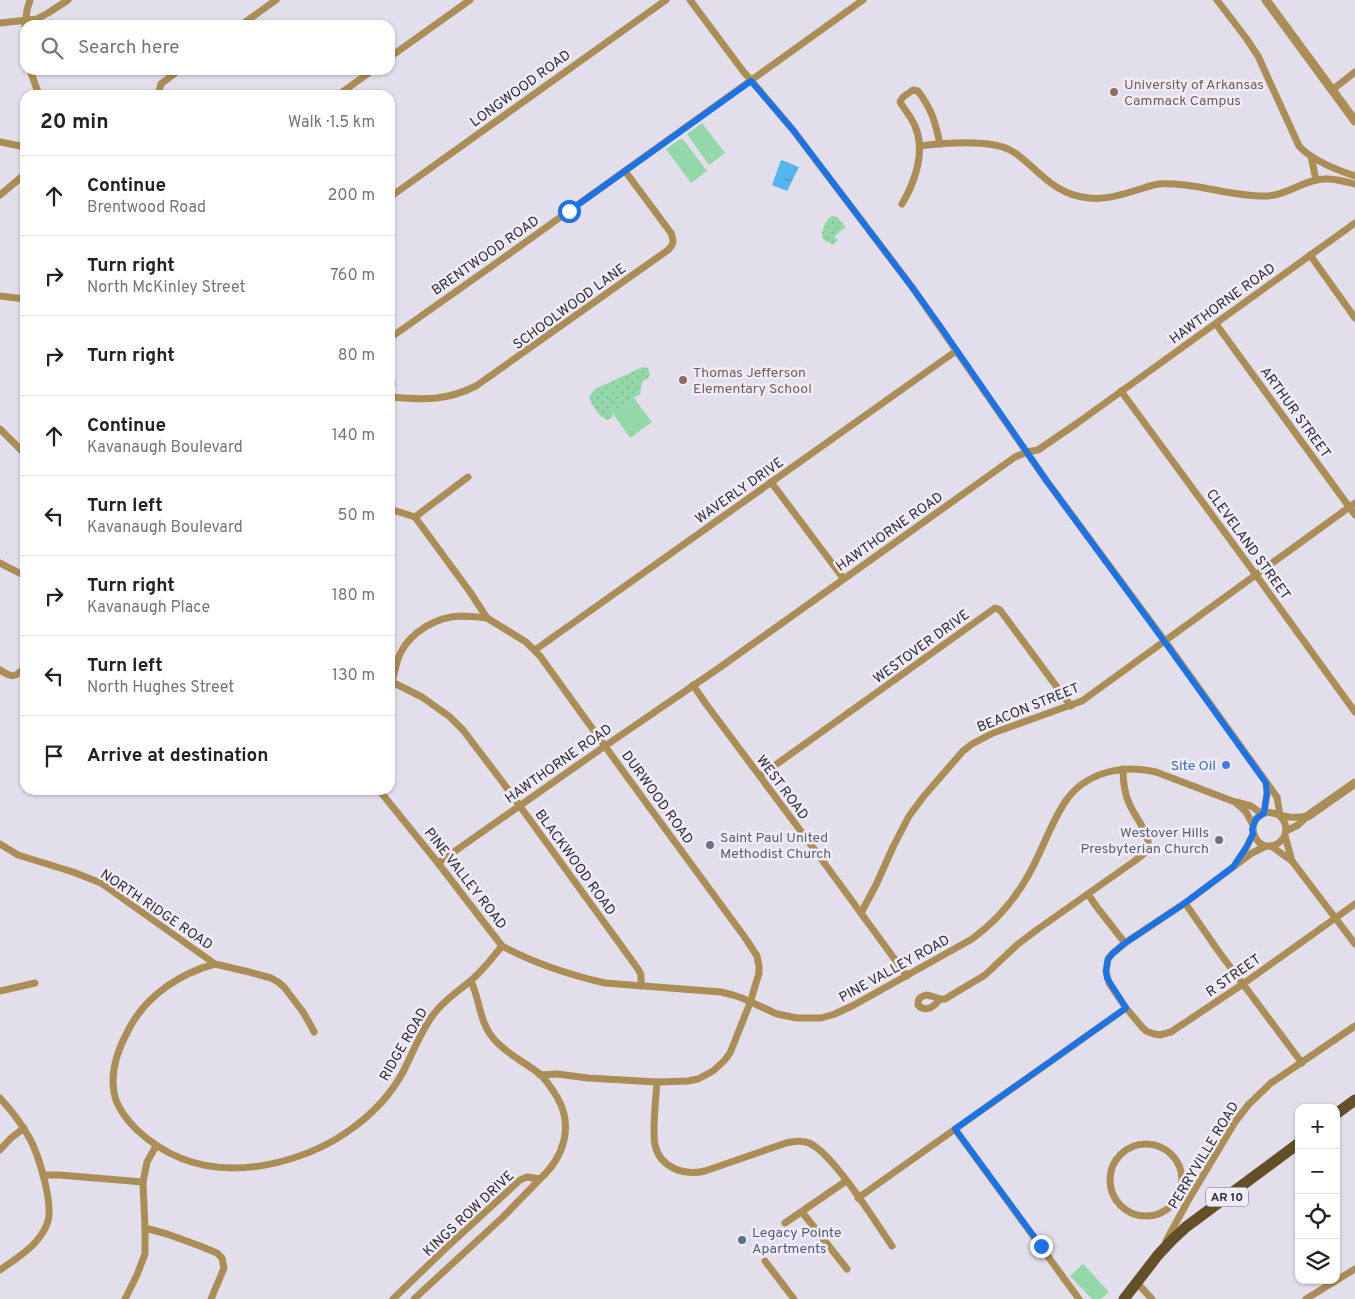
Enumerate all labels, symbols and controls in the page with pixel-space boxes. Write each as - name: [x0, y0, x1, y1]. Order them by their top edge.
- search box: [20, 20, 395, 75]
- icon: search: [38, 34, 66, 62]
- text: Search here: [78, 36, 180, 60]
- street label: LONGWOOD ROAD: [467, 47, 574, 131]
- place label: University of Arkansas Cammack Campus: [1124, 77, 1264, 110]
- marker: University of Arkansas Cammack Campus: [1108, 86, 1120, 98]
- text: 20 min: [40, 109, 109, 136]
- text: Walk · 1.5 km: [288, 113, 375, 133]
- text: Continue: [87, 174, 166, 198]
- icon: ahead: [40, 182, 68, 210]
- text: 200 m: [327, 186, 375, 206]
- text: Brentwood Road: [87, 198, 206, 218]
- route start: [558, 200, 581, 223]
- street label: BRENTWOOD ROAD: [429, 213, 543, 300]
- text: Turn right: [87, 254, 175, 278]
- street label: HAWTHORNE ROAD: [1167, 260, 1279, 348]
- street label: SCHOOLWOOD LANE: [510, 261, 630, 354]
- icon: right: [40, 262, 68, 290]
- text: 760 m: [330, 266, 375, 286]
- text: North McKinley Street: [87, 278, 245, 298]
- icon: right: [40, 342, 68, 370]
- text: Turn right: [87, 344, 175, 368]
- text: 80 m: [338, 346, 375, 366]
- street label: ARTHUR STREET: [1256, 364, 1334, 462]
- place label: Thomas Jefferson Elementary School: [693, 365, 812, 398]
- marker: Thomas Jefferson Elementary School: [677, 374, 689, 386]
- text: Continue: [87, 414, 166, 438]
- icon: ahead: [40, 422, 68, 450]
- text: 140 m: [332, 426, 375, 446]
- text: Kavanaugh Boulevard: [87, 438, 243, 458]
- street label: WAVERLY DRIVE: [692, 454, 787, 528]
- street label: CLEVELAND STREET: [1202, 486, 1294, 603]
- street label: HAWTHORNE ROAD: [833, 489, 947, 576]
- text: Turn left: [87, 494, 163, 518]
- icon: left: [40, 502, 68, 530]
- text: 50 m: [338, 506, 375, 526]
- text: Kavanaugh Boulevard: [87, 518, 243, 538]
- text: Turn right: [87, 574, 175, 598]
- icon: right: [40, 582, 68, 610]
- text: 180 m: [332, 586, 375, 606]
- text: Kavanaugh Place: [87, 598, 210, 618]
- street label: WESTOVER DRIVE: [870, 607, 973, 688]
- text: Turn left: [87, 654, 163, 678]
- icon: left: [40, 662, 68, 690]
- text: 130 m: [332, 666, 375, 686]
- text: North Hughes Street: [87, 678, 234, 698]
- street label: BEACON STREET: [975, 680, 1082, 737]
- street label: HAWTHORNE ROAD: [502, 721, 616, 808]
- icon: arrive: [40, 742, 68, 770]
- text: Arrive at destination: [87, 744, 268, 768]
- street label: DURWOOD ROAD: [617, 748, 696, 848]
- street label: WEST ROAD: [752, 752, 812, 824]
- place label: Site Oil: [1171, 758, 1216, 775]
- marker: Site Oil: [1220, 759, 1232, 771]
- street label: BLACKWOOD ROAD: [531, 807, 619, 919]
- street label: PINE VALLEY ROAD: [420, 825, 510, 933]
- place label: Westover Hills Presbyterian Church: [1080, 825, 1209, 858]
- place label: Saint Paul United Methodist Church: [720, 830, 831, 863]
- marker: Westover Hills Presbyterian Church: [1213, 834, 1225, 846]
- marker: Saint Paul United Methodist Church: [704, 839, 716, 851]
- street label: NORTH RIDGE ROAD: [97, 866, 216, 954]
- street label: PINE VALLEY ROAD: [836, 932, 953, 1007]
- street label: R STREET: [1203, 951, 1265, 1001]
- street label: RIDGE ROAD: [377, 1005, 432, 1084]
- street label: PERRYVILLE ROAD: [1165, 1099, 1243, 1213]
- map controls: [1295, 1104, 1340, 1284]
- button: +: [1295, 1104, 1340, 1149]
- button: −: [1295, 1149, 1340, 1194]
- street label: KINGS ROW DRIVE: [420, 1168, 518, 1261]
- road number: AR 10: [1206, 1188, 1248, 1206]
- button: locate: [1295, 1194, 1340, 1239]
- place label: Legacy Pointe Apartments: [752, 1225, 842, 1258]
- marker: Legacy Pointe Apartments: [736, 1234, 748, 1246]
- route end: [1030, 1235, 1053, 1258]
- button: layers: [1295, 1239, 1340, 1284]

